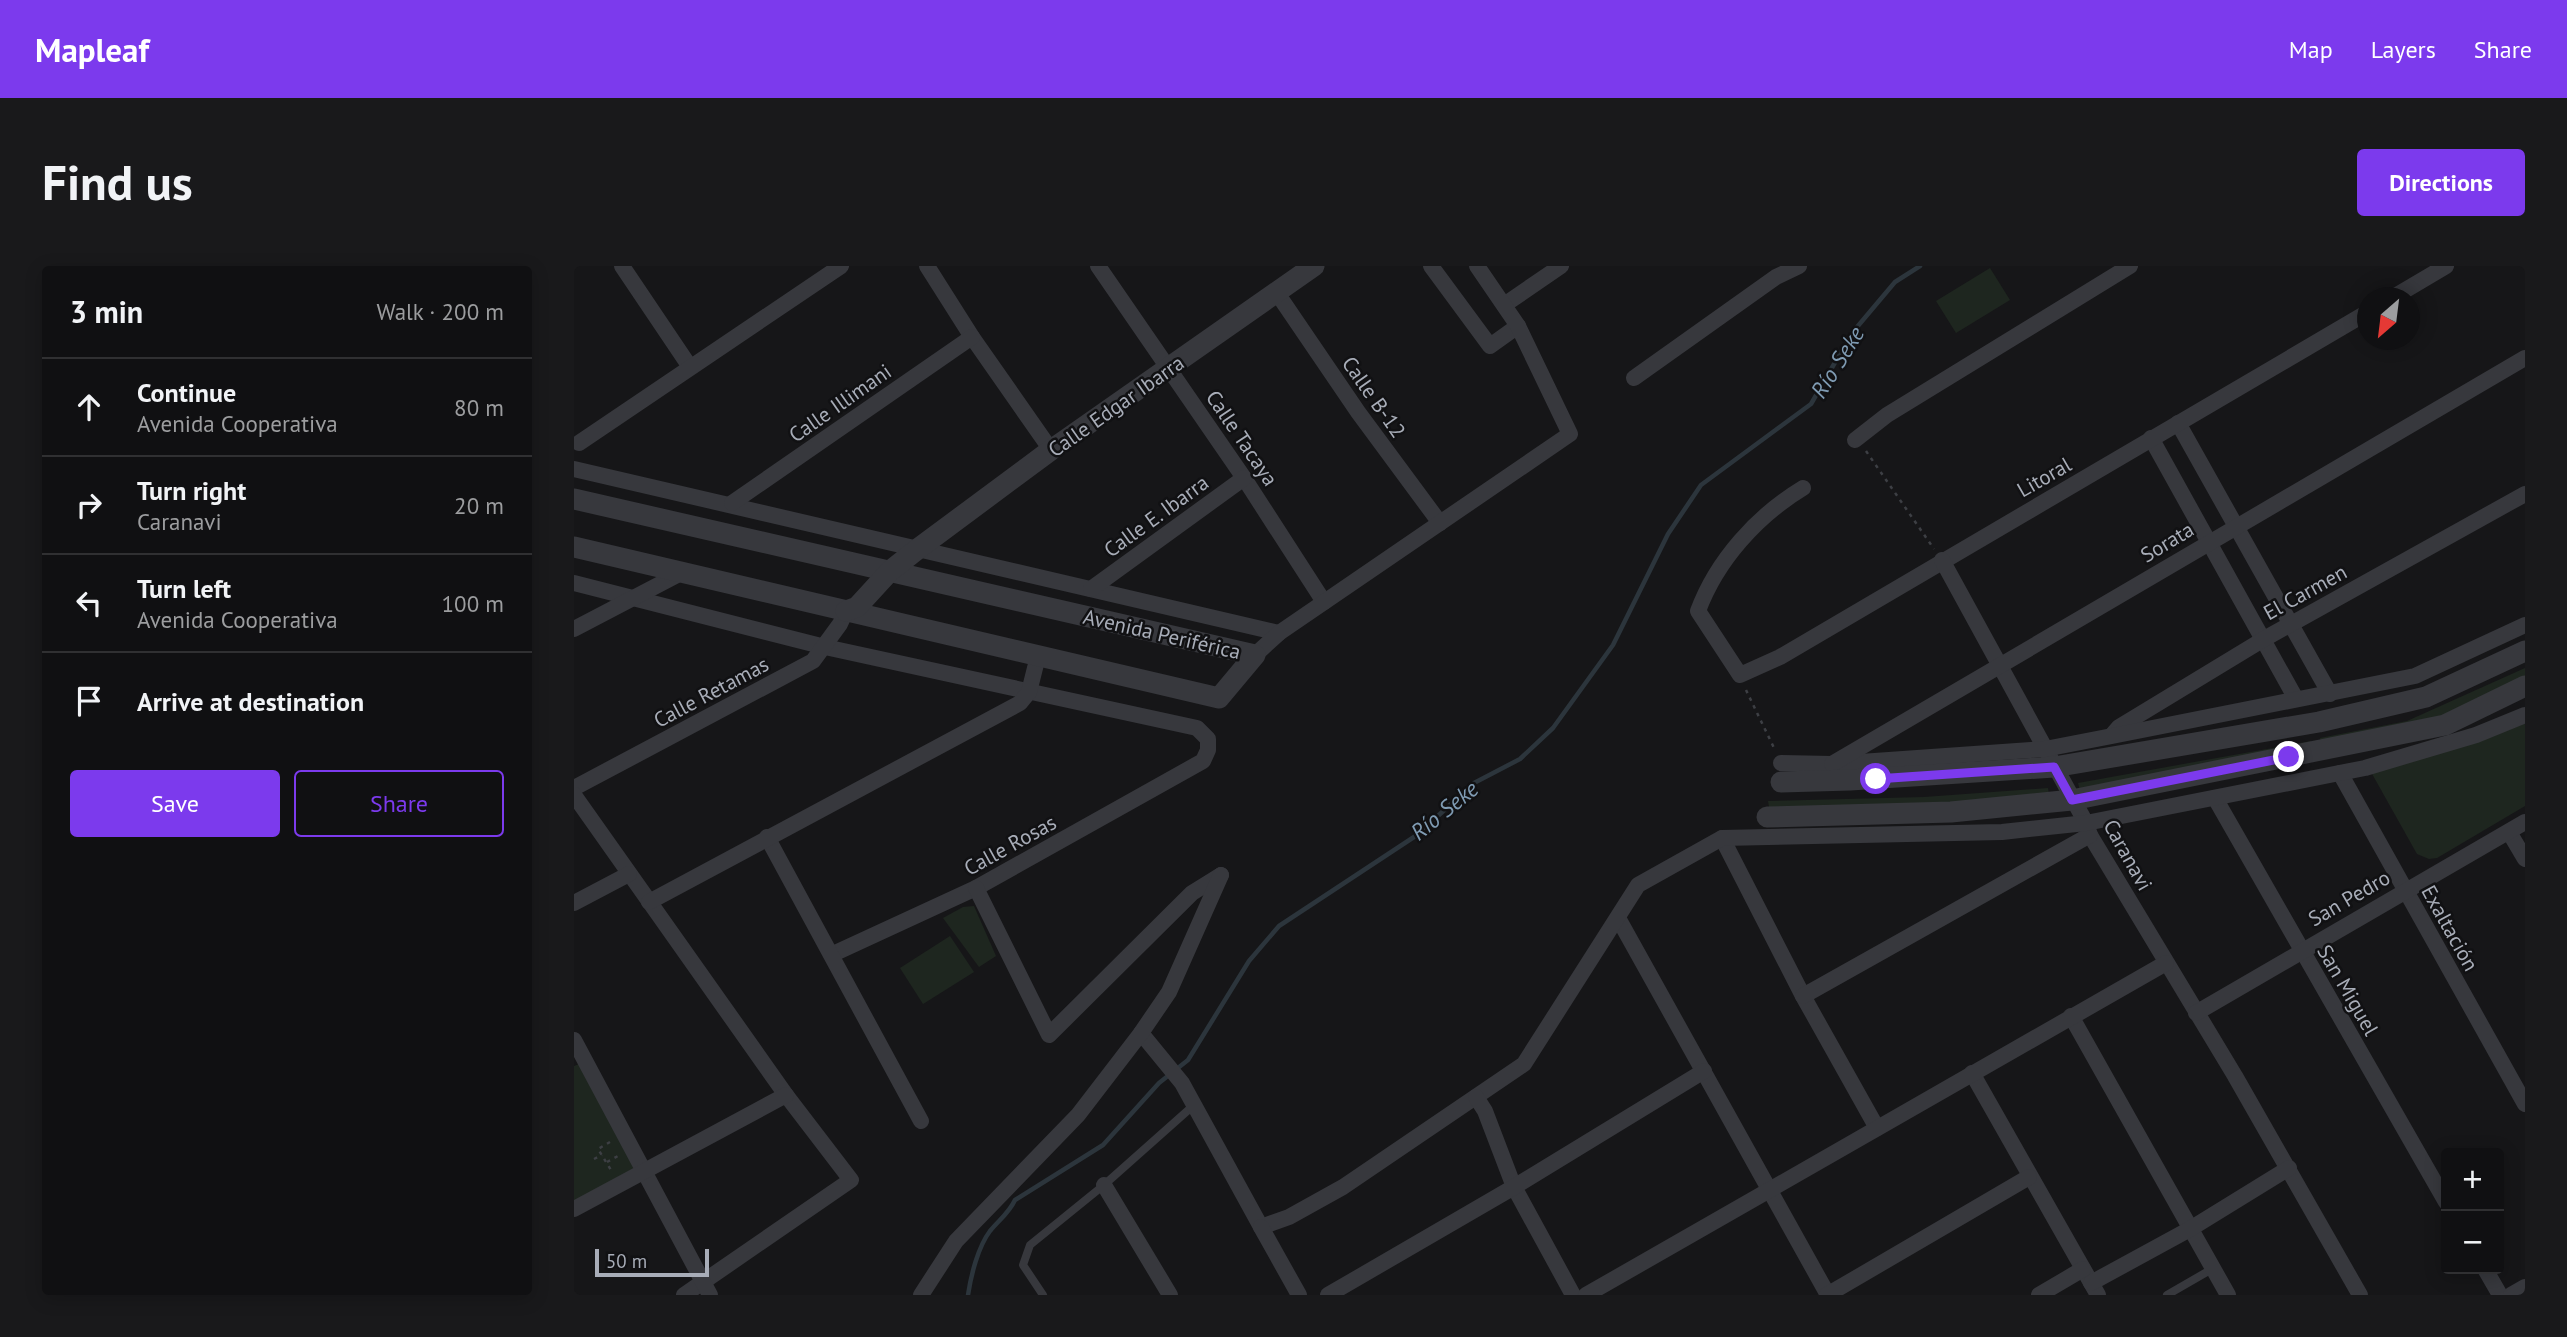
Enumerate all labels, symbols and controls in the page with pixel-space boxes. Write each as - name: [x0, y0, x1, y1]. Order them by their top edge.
- text: Mapleaf: [35, 28, 149, 71]
- text: Map: [2289, 34, 2333, 65]
- text: Layers: [2371, 34, 2436, 65]
- text: Share: [2474, 34, 2532, 65]
- button: Directions: [2357, 149, 2525, 216]
- text: Find us: [42, 150, 193, 214]
- north arrow: [2357, 287, 2420, 350]
- text: 3 min: [70, 292, 143, 331]
- text: Walk · 200 m: [377, 297, 504, 326]
- water label: Río Seke: [1804, 321, 1870, 403]
- street label: Calle Edgar Ibarra: [1043, 349, 1189, 463]
- street label: Calle B-12: [1336, 351, 1412, 443]
- street label: Calle Illimani: [783, 358, 897, 448]
- text: Continue: [137, 376, 236, 409]
- street label: Calle Tacaya: [1200, 385, 1284, 491]
- icon: ahead: [70, 388, 108, 426]
- text: 80 m: [454, 393, 504, 422]
- text: Avenida Cooperativa: [137, 409, 338, 438]
- street label: Litoral: [2012, 451, 2076, 503]
- street label: Calle E. Ibarra: [1098, 469, 1214, 563]
- text: Turn right: [137, 474, 246, 507]
- icon: right: [70, 486, 108, 524]
- text: 20 m: [454, 491, 504, 520]
- text: Caranavi: [137, 507, 222, 536]
- street label: Sorata: [2135, 516, 2199, 568]
- street label: El Carmen: [2258, 558, 2352, 626]
- text: Turn left: [137, 572, 231, 605]
- icon: left: [70, 584, 108, 622]
- text: 100 m: [442, 589, 504, 618]
- street label: Avenida Periférica: [1081, 603, 1243, 665]
- text: Avenida Cooperativa: [137, 605, 338, 634]
- street label: Calle Retamas: [649, 650, 773, 734]
- icon: arrive: [70, 682, 108, 720]
- text: Arrive at destination: [137, 685, 364, 718]
- route end: [2273, 741, 2304, 772]
- route start: [1860, 763, 1891, 794]
- button: Save: [70, 770, 280, 837]
- button: Share: [294, 770, 504, 837]
- water label: Río Seke: [1404, 774, 1484, 846]
- street label: Calle Rosas: [959, 809, 1061, 881]
- street label: Caranavi: [2097, 815, 2159, 895]
- street label: San Pedro: [2303, 864, 2395, 932]
- street label: Exaltación: [2415, 880, 2485, 976]
- street label: San Miguel: [2311, 940, 2385, 1040]
- map controls: [2441, 1148, 2504, 1274]
- button: +: [2441, 1148, 2504, 1211]
- button: −: [2441, 1211, 2504, 1274]
- scale bar: [595, 1246, 709, 1278]
- text: 50 m: [606, 1249, 647, 1273]

